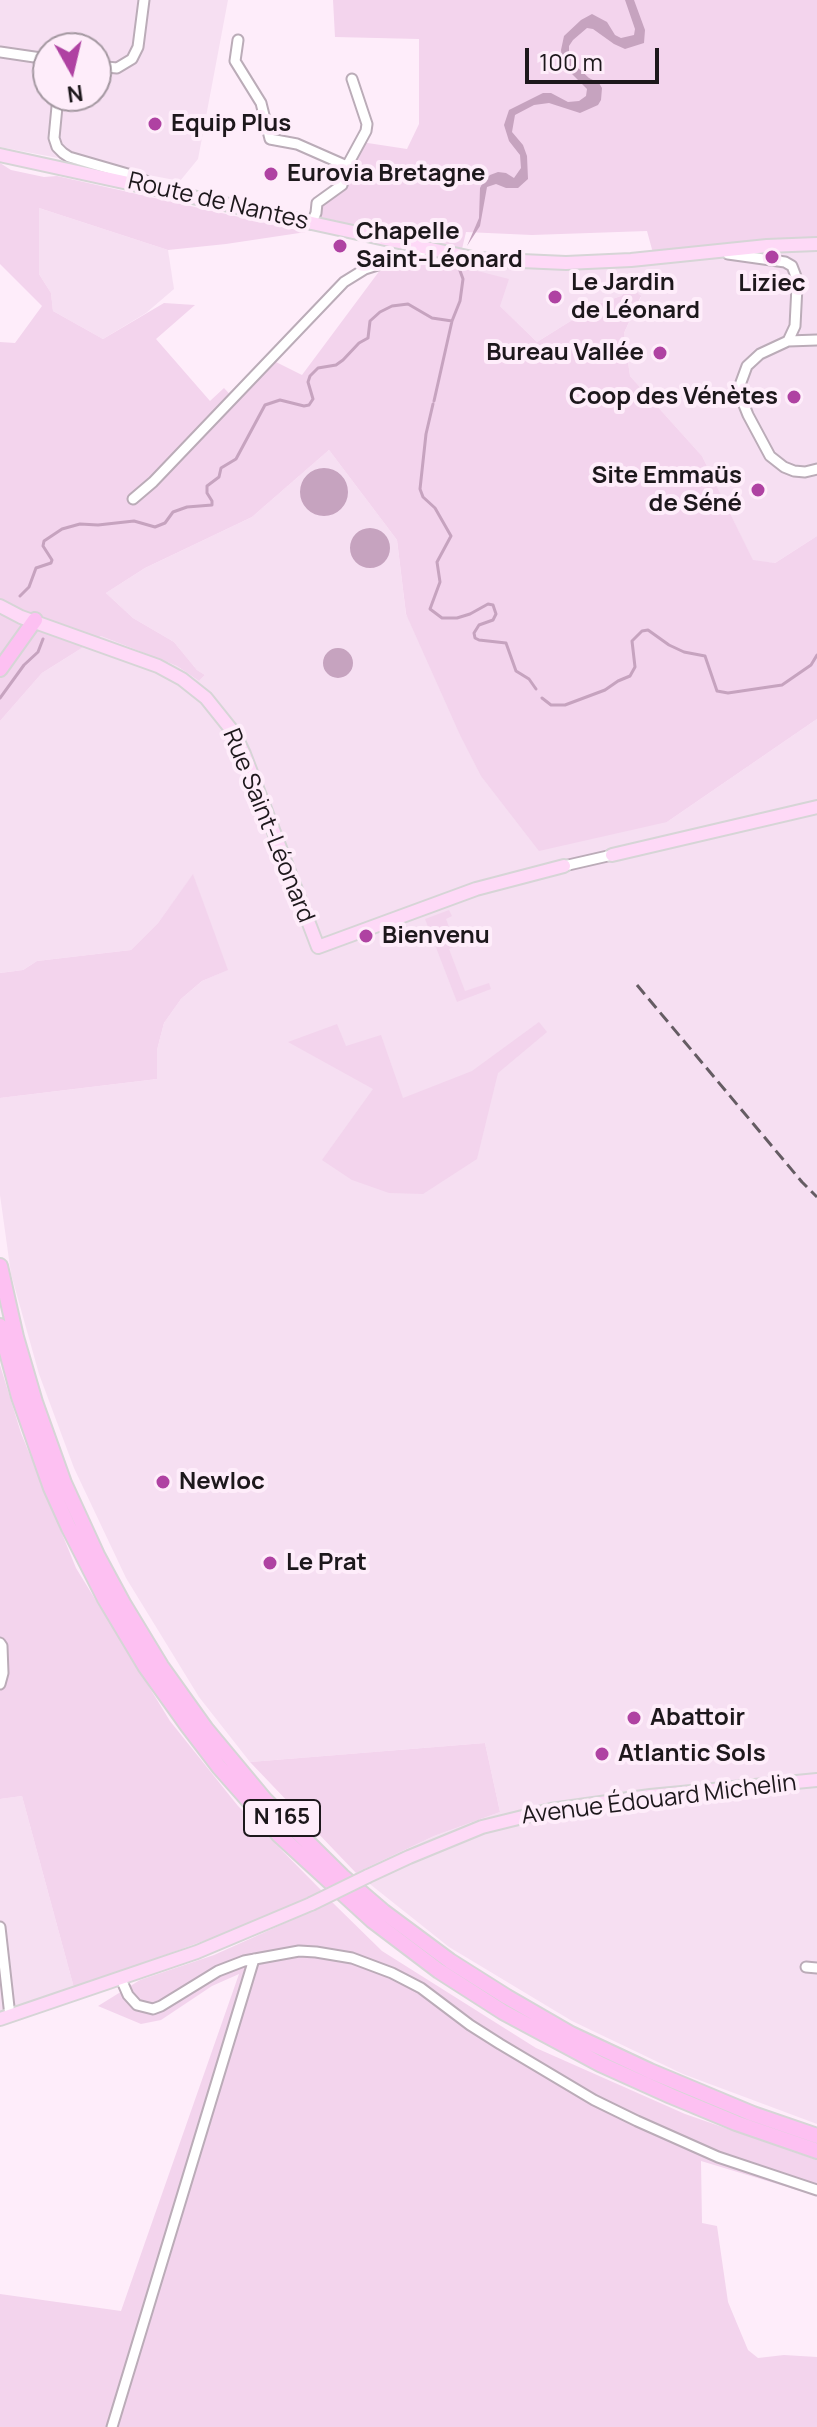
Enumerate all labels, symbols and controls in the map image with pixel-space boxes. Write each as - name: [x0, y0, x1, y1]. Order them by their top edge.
- north arrow: [32, 32, 112, 112]
- scale bar: [529, 32, 663, 82]
- text: 100 m: [539, 45, 603, 78]
- text: N: [65, 78, 85, 110]
- place label: Equip Plus: [171, 110, 291, 138]
- marker: Equip Plus: [146, 115, 164, 133]
- place label: Eurovia Bretagne: [287, 160, 486, 188]
- marker: Eurovia Bretagne: [262, 165, 280, 183]
- street label: Route de Nantes: [125, 167, 311, 237]
- place label: Chapelle Saint-Léonard: [356, 218, 523, 274]
- marker: Chapelle Saint-Léonard: [331, 237, 349, 255]
- marker: Liziec: [763, 248, 781, 266]
- place label: Le Jardin de Léonard: [571, 269, 700, 325]
- place label: Liziec: [738, 270, 806, 298]
- marker: Le Jardin de Léonard: [546, 288, 564, 306]
- place label: Bureau Vallée: [486, 339, 644, 367]
- marker: Bureau Vallée: [651, 344, 669, 362]
- place label: Coop des Vénètes: [569, 383, 778, 411]
- marker: Coop des Vénètes: [785, 388, 803, 406]
- place label: Site Emmaüs de Séné: [591, 462, 742, 518]
- marker: Site Emmaüs de Séné: [749, 481, 767, 499]
- street label: Rue Saint-Léonard: [216, 725, 320, 927]
- place label: Bienvenu: [382, 922, 490, 950]
- marker: Bienvenu: [357, 927, 375, 945]
- place label: Newloc: [179, 1468, 265, 1496]
- marker: Newloc: [154, 1473, 172, 1491]
- place label: Le Prat: [286, 1549, 367, 1577]
- marker: Le Prat: [261, 1554, 279, 1572]
- place label: Abattoir: [650, 1704, 745, 1732]
- marker: Abattoir: [625, 1709, 643, 1727]
- place label: Atlantic Sols: [618, 1740, 766, 1768]
- marker: Atlantic Sols: [593, 1745, 611, 1763]
- street label: Avenue Édouard Michelin: [520, 1769, 798, 1831]
- road number: N 165: [244, 1800, 320, 1836]

